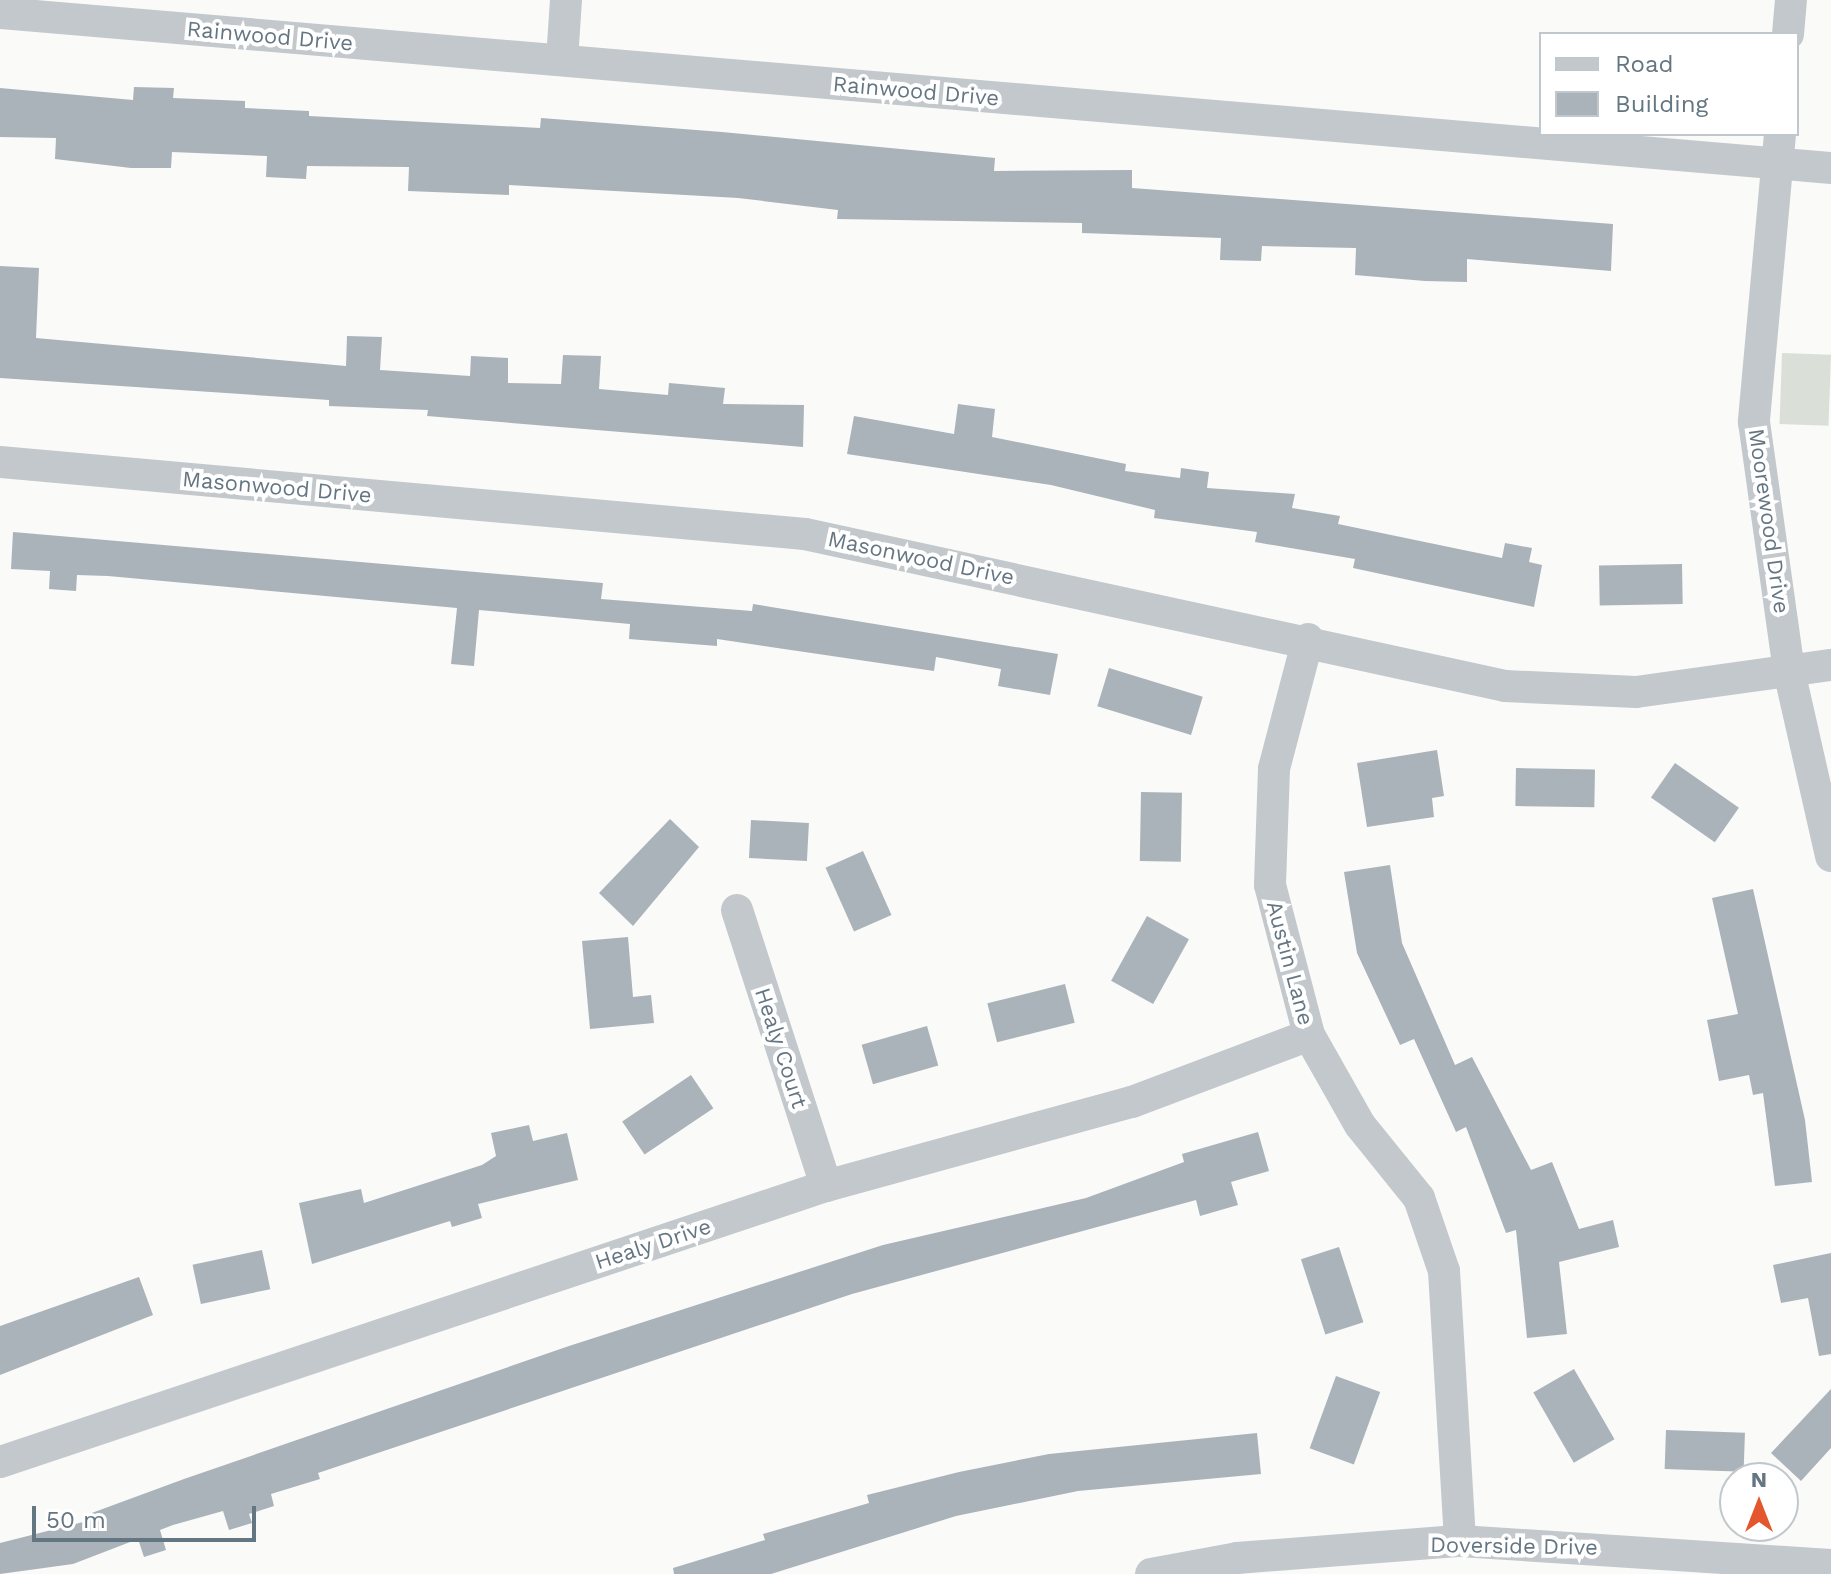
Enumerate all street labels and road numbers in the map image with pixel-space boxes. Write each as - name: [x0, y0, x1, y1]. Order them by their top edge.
- street label: Rainwood Drive: [186, 16, 354, 56]
- street label: Rainwood Drive: [832, 71, 1000, 111]
- street label: Moorewood Drive: [1743, 427, 1795, 615]
- street label: Masonwood Drive: [181, 466, 373, 508]
- street label: Masonwood Drive: [825, 525, 1017, 591]
- street label: Austin Lane: [1261, 898, 1319, 1028]
- street label: Healy Court: [749, 984, 813, 1112]
- street label: Healy Drive: [591, 1213, 715, 1275]
- street label: Doverside Drive: [1430, 1531, 1598, 1561]

